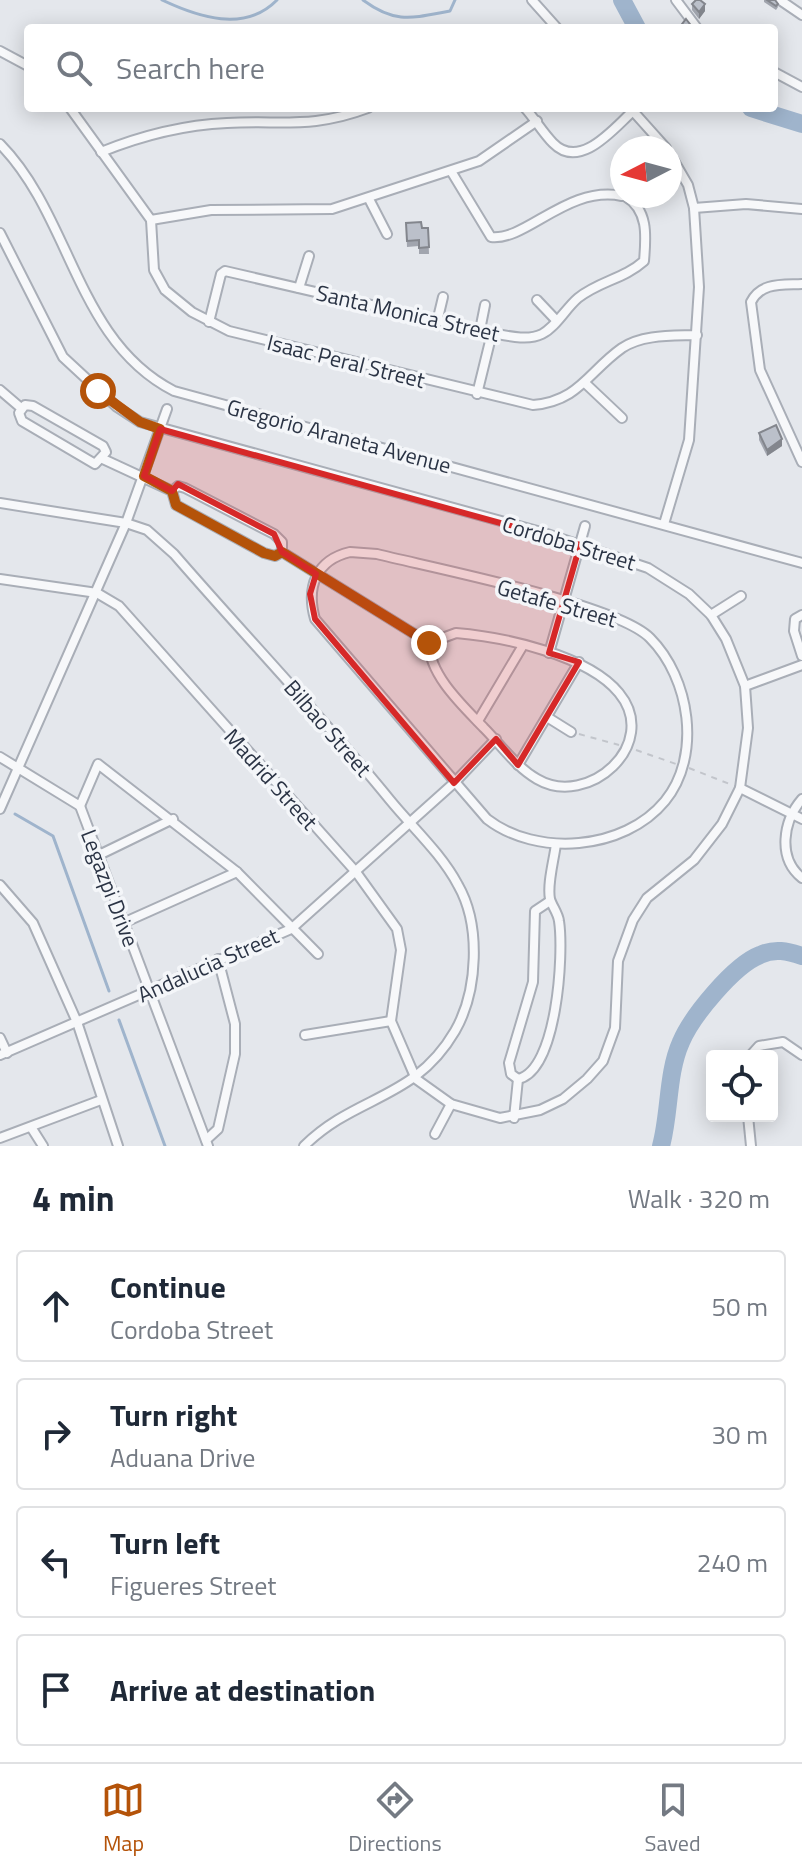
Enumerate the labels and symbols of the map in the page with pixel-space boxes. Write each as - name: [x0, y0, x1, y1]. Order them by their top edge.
- north arrow: [610, 136, 682, 208]
- street label: Santa Monica Street: [313, 275, 503, 351]
- street label: Isaac Peral Street: [264, 325, 429, 397]
- route start: [80, 373, 116, 409]
- street label: Gregorio Araneta Avenue: [223, 390, 455, 482]
- street label: Cordoba Street: [498, 507, 640, 580]
- street label: Getafe Street: [493, 570, 621, 636]
- route end: [411, 625, 447, 661]
- street label: Bilbao Street: [276, 672, 380, 784]
- street label: Madrid Street: [216, 721, 326, 838]
- street label: Legazpi Drive: [72, 824, 148, 952]
- street label: Andalucia Street: [132, 919, 284, 1011]

